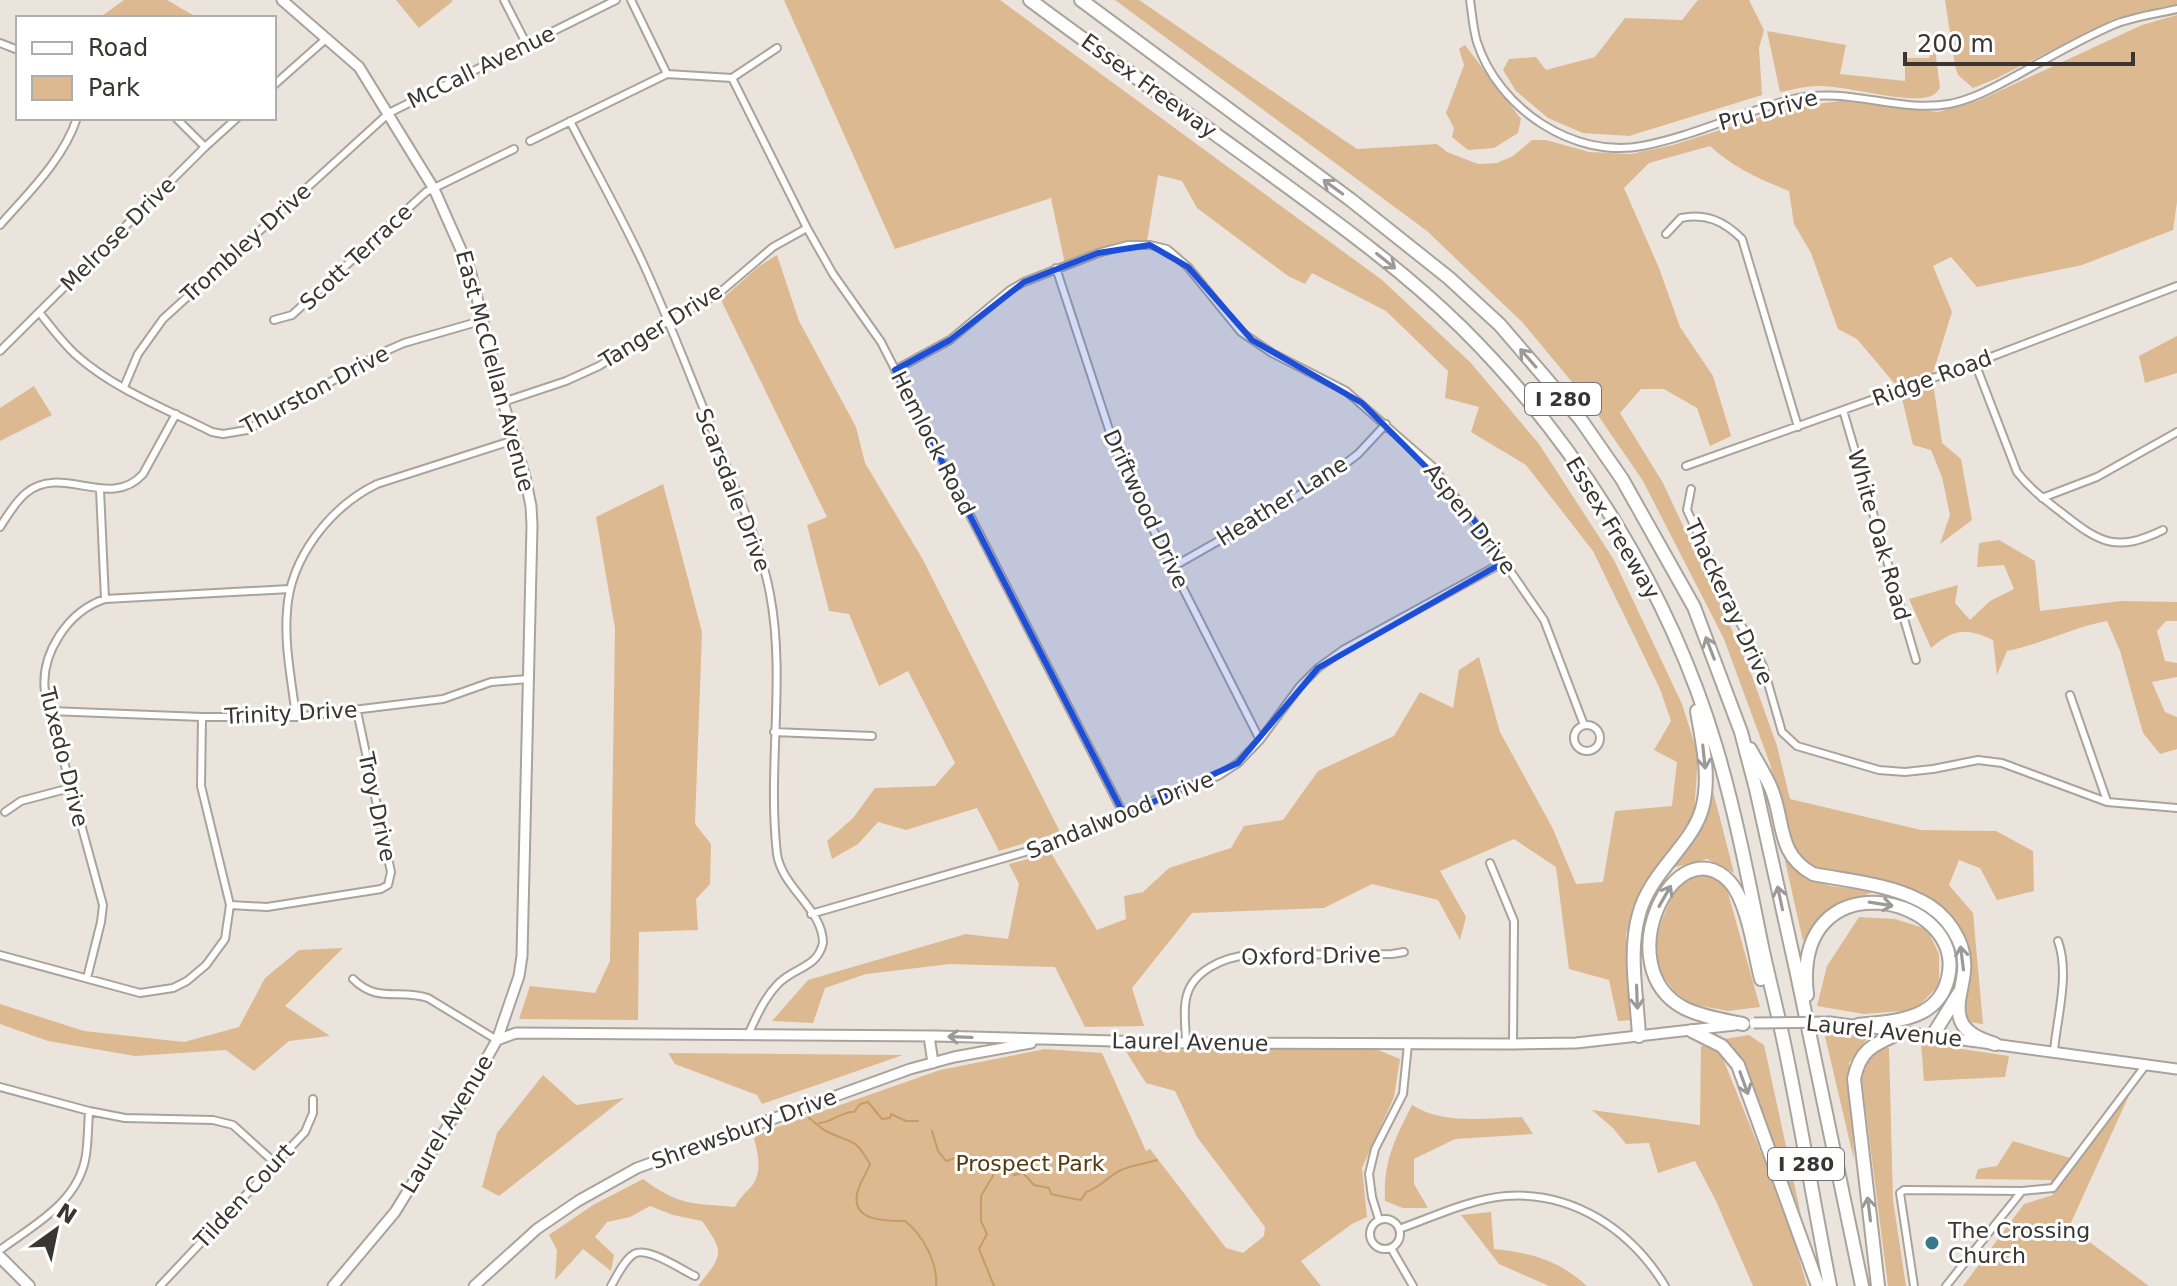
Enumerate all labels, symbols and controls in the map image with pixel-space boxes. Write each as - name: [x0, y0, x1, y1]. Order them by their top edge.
- legend: [16, 16, 276, 120]
- scale bar: [1905, 16, 2133, 66]
- street label: McCall Avenue: [403, 21, 559, 113]
- street label: Essex Freeway: [1076, 29, 1222, 143]
- text: 200 m: [1917, 30, 1994, 58]
- text: Road: [88, 34, 148, 62]
- text: Park: [88, 74, 140, 102]
- street label: Pru Drive: [1716, 85, 1820, 135]
- street label: Melrose Drive: [56, 172, 180, 296]
- street label: Trombley Drive: [175, 178, 316, 308]
- one-way arrow: [1323, 179, 1344, 196]
- street label: Scott Terrace: [295, 199, 417, 315]
- street label: East McClellan Avenue: [451, 248, 539, 494]
- one-way arrow: [1376, 252, 1397, 270]
- street label: Tanger Drive: [594, 278, 727, 374]
- street label: Thurston Drive: [236, 341, 393, 440]
- street label: Ridge Road: [1869, 345, 1995, 411]
- one-way arrow: [1519, 348, 1537, 368]
- street label: Hemlock Road: [886, 367, 980, 519]
- road number: I 280: [1525, 383, 1601, 415]
- street label: Scarsdale Drive: [690, 405, 776, 575]
- street label: Driftwood Drive: [1098, 425, 1194, 593]
- street label: White Oak Road: [1843, 447, 1915, 623]
- street label: Heather Lane: [1212, 451, 1352, 551]
- street label: Essex Freeway: [1561, 452, 1665, 604]
- street label: Aspen Drive: [1419, 459, 1521, 579]
- street label: Thackeray Drive: [1679, 514, 1778, 689]
- one-way arrow: [1702, 636, 1716, 661]
- street label: Tuxedo Drive: [34, 684, 93, 829]
- street label: Trinity Drive: [223, 697, 358, 729]
- one-way arrow: [1696, 743, 1711, 770]
- street label: Troy Drive: [353, 749, 401, 864]
- street label: Sandalwood Drive: [1023, 766, 1217, 864]
- one-way arrow: [1657, 885, 1673, 908]
- one-way arrow: [1772, 885, 1787, 911]
- one-way arrow: [1868, 897, 1893, 912]
- street label: Oxford Drive: [1241, 942, 1381, 970]
- one-way arrow: [1955, 945, 1970, 972]
- one-way arrow: [1630, 983, 1645, 1010]
- street label: Laurel Avenue: [1805, 1010, 1963, 1052]
- street label: Laurel Avenue: [1111, 1028, 1269, 1056]
- one-way arrow: [947, 1029, 974, 1044]
- street label: Laurel Avenue: [396, 1050, 498, 1198]
- one-way arrow: [1738, 1070, 1753, 1095]
- street label: Shrewsbury Drive: [648, 1084, 840, 1174]
- street label: Tilden Court: [189, 1138, 299, 1254]
- road number: I 280: [1768, 1148, 1844, 1180]
- park label: Prospect Park: [955, 1151, 1105, 1176]
- north arrow: [16, 1190, 96, 1270]
- one-way arrow: [1861, 1196, 1876, 1222]
- text: N: [52, 1198, 81, 1229]
- place label: The Crossing Church: [1947, 1218, 2090, 1268]
- marker: The Crossing Church: [1923, 1234, 1941, 1252]

